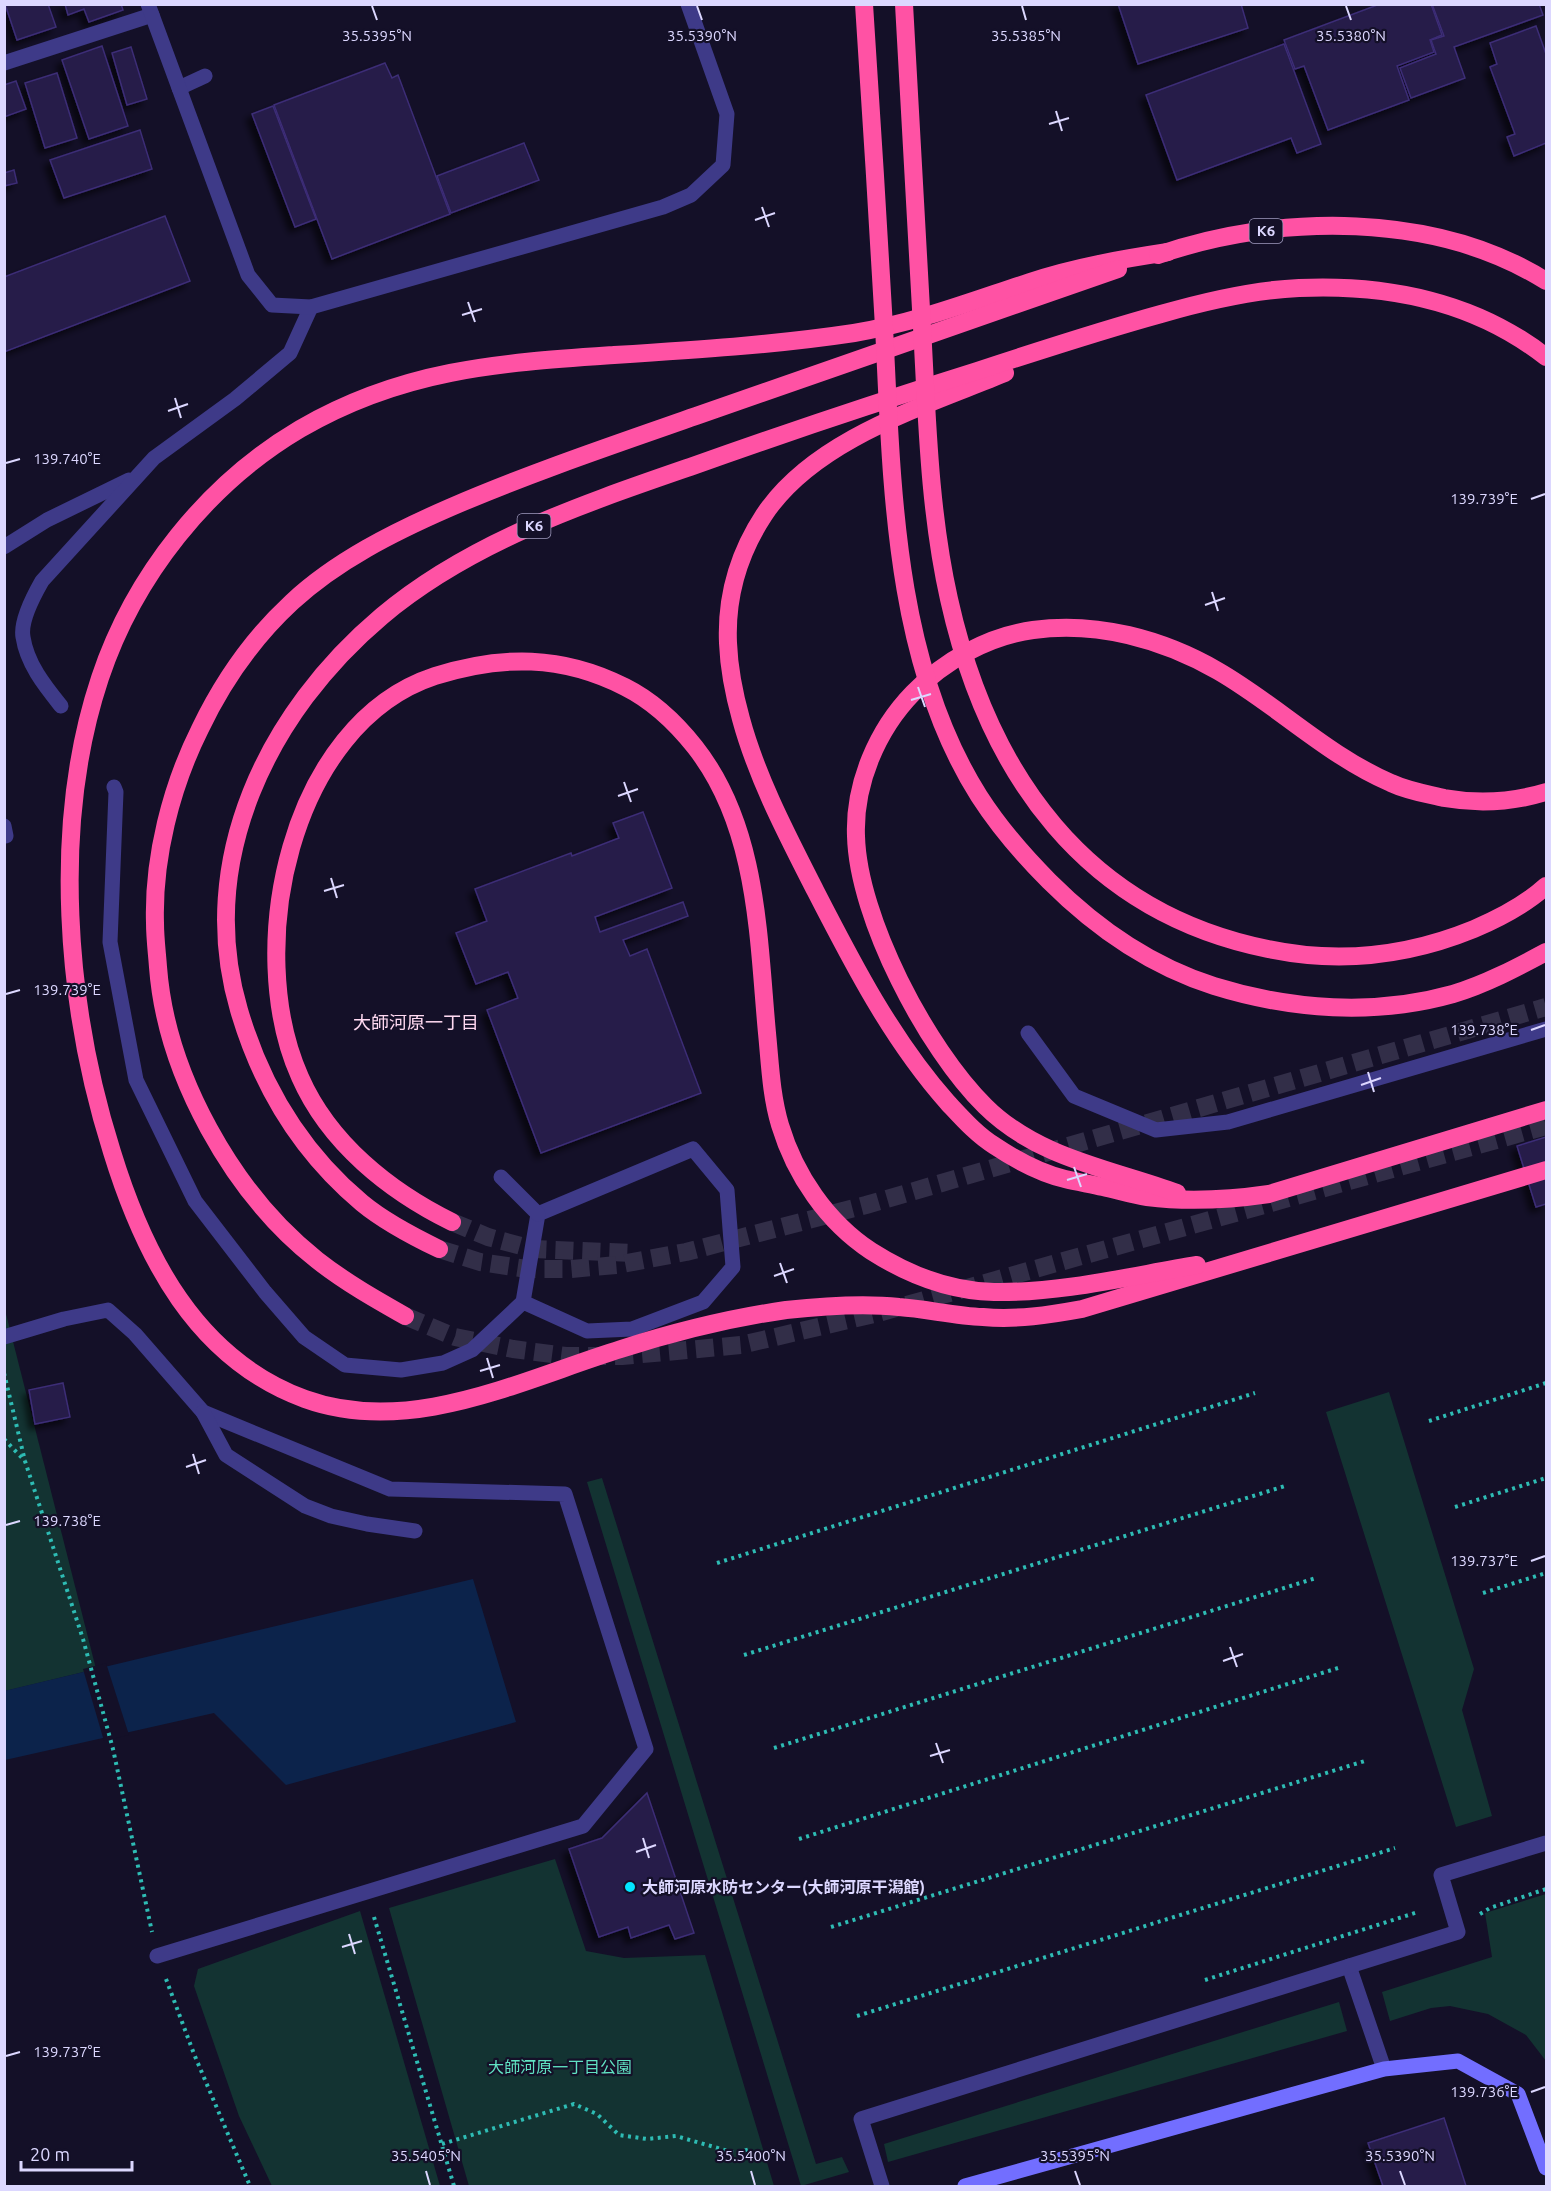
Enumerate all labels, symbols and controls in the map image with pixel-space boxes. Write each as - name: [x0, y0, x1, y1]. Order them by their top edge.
- text: 35.5395°N: [342, 27, 412, 44]
- text: 35.5390°N: [667, 27, 737, 44]
- text: 35.5385°N: [991, 27, 1061, 44]
- text: 35.5380°N: [1316, 27, 1386, 44]
- road number: K6: [1250, 219, 1282, 243]
- text: 139.740°E: [33, 450, 101, 467]
- text: 139.739°E: [1450, 490, 1518, 507]
- road number: K6: [518, 514, 550, 538]
- text: 139.739°E: [33, 981, 101, 998]
- district label: 大師河原一丁目: [353, 1012, 479, 1032]
- text: 139.738°E: [1450, 1021, 1518, 1038]
- text: 139.738°E: [33, 1512, 101, 1529]
- text: 139.737°E: [1450, 1552, 1518, 1569]
- place label: 大師河原水防センター(大師河原干潟館): [642, 1878, 925, 1897]
- marker: 大師河原水防センター(大師河原干潟館): [623, 1880, 637, 1894]
- text: 139.737°E: [33, 2043, 101, 2060]
- park label: 大師河原一丁目公園: [488, 2058, 632, 2076]
- text: 139.736°E: [1450, 2083, 1518, 2100]
- scale bar: [21, 2134, 132, 2172]
- text: 20 m: [30, 2144, 70, 2164]
- text: 35.5405°N: [391, 2147, 461, 2164]
- text: 35.5400°N: [716, 2147, 786, 2164]
- text: 35.5395°N: [1040, 2147, 1110, 2164]
- text: 35.5390°N: [1365, 2147, 1435, 2164]

